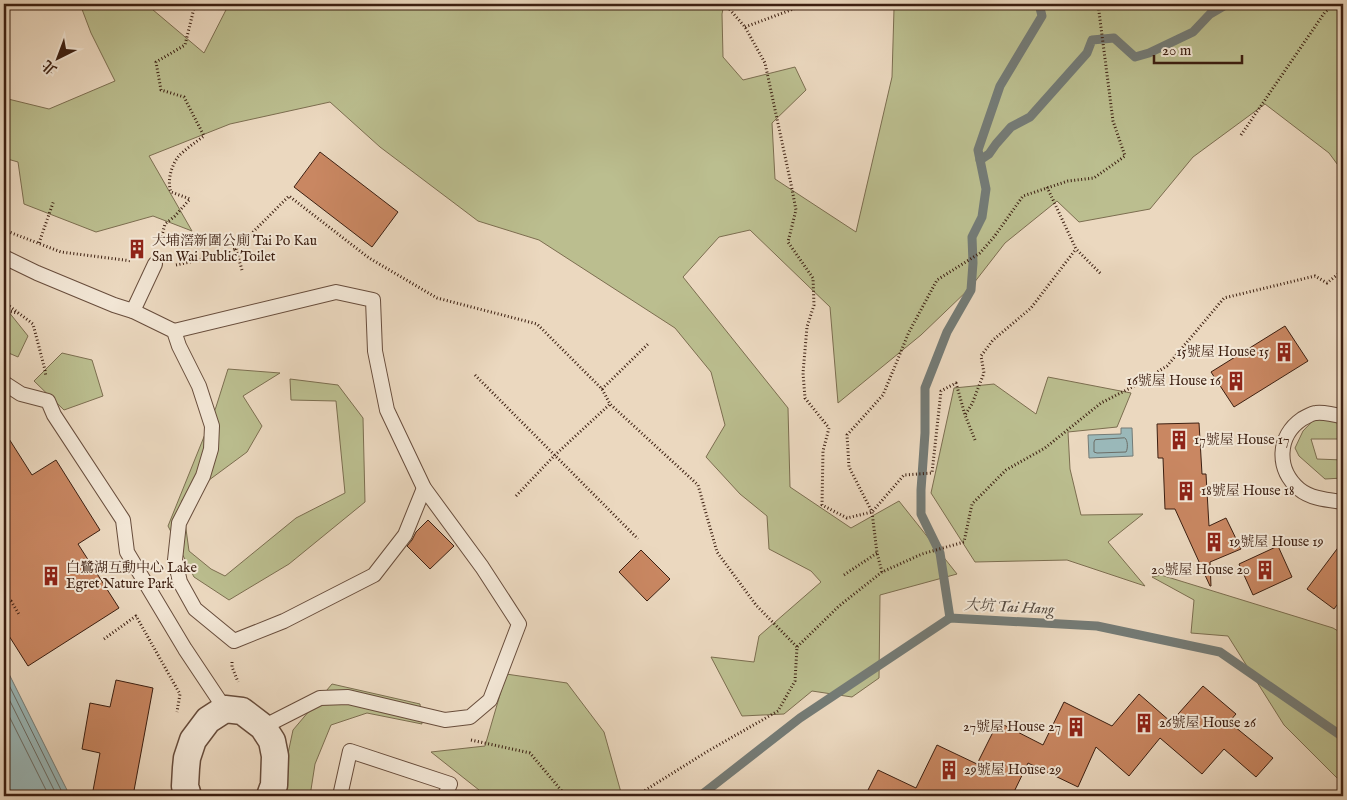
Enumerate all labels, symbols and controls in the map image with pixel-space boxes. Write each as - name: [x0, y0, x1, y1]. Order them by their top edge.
- north arrow: [32, 32, 82, 82]
- scale bar: [1154, 32, 1242, 64]
- text: 20 m: [1162, 41, 1192, 60]
- text: 北: [39, 56, 61, 78]
- place label: 大埔滘新圍公廁 Tai Po Kau San Wai Public Toilet: [152, 232, 317, 266]
- building icon: 大埔滘新圍公廁 Tai Po Kau San Wai Public Toilet: [126, 238, 148, 260]
- building icon: 15號屋 House 15: [1273, 341, 1295, 363]
- place label: 15號屋 House 15: [1176, 343, 1269, 361]
- building icon: 16號屋 House 16: [1225, 370, 1247, 392]
- place label: 16號屋 House 16: [1127, 372, 1222, 390]
- building icon: 17號屋 House 17: [1168, 429, 1190, 451]
- place label: 17號屋 House 17: [1194, 431, 1290, 449]
- building icon: 18號屋 House 18: [1175, 480, 1197, 502]
- place label: 18號屋 House 18: [1201, 482, 1294, 500]
- building icon: 19號屋 House 19: [1203, 531, 1225, 553]
- place label: 19號屋 House 19: [1229, 533, 1324, 551]
- place label: 白鷺湖互動中心 Lake Egret Nature Park: [66, 559, 197, 593]
- building icon: 20號屋 House 20: [1254, 559, 1276, 581]
- place label: 20號屋 House 20: [1151, 561, 1250, 579]
- building icon: 白鷺湖互動中心 Lake Egret Nature Park: [40, 565, 62, 587]
- water label: 大坑 Tai Hang: [964, 595, 1056, 620]
- building icon: 26號屋 House 26: [1133, 712, 1155, 734]
- place label: 26號屋 House 26: [1159, 714, 1257, 732]
- building icon: 27號屋 House 27: [1065, 716, 1087, 738]
- place label: 27號屋 House 27: [963, 718, 1061, 736]
- building icon: 29號屋 House 29: [938, 759, 960, 781]
- place label: 29號屋 House 29: [964, 761, 1061, 779]

